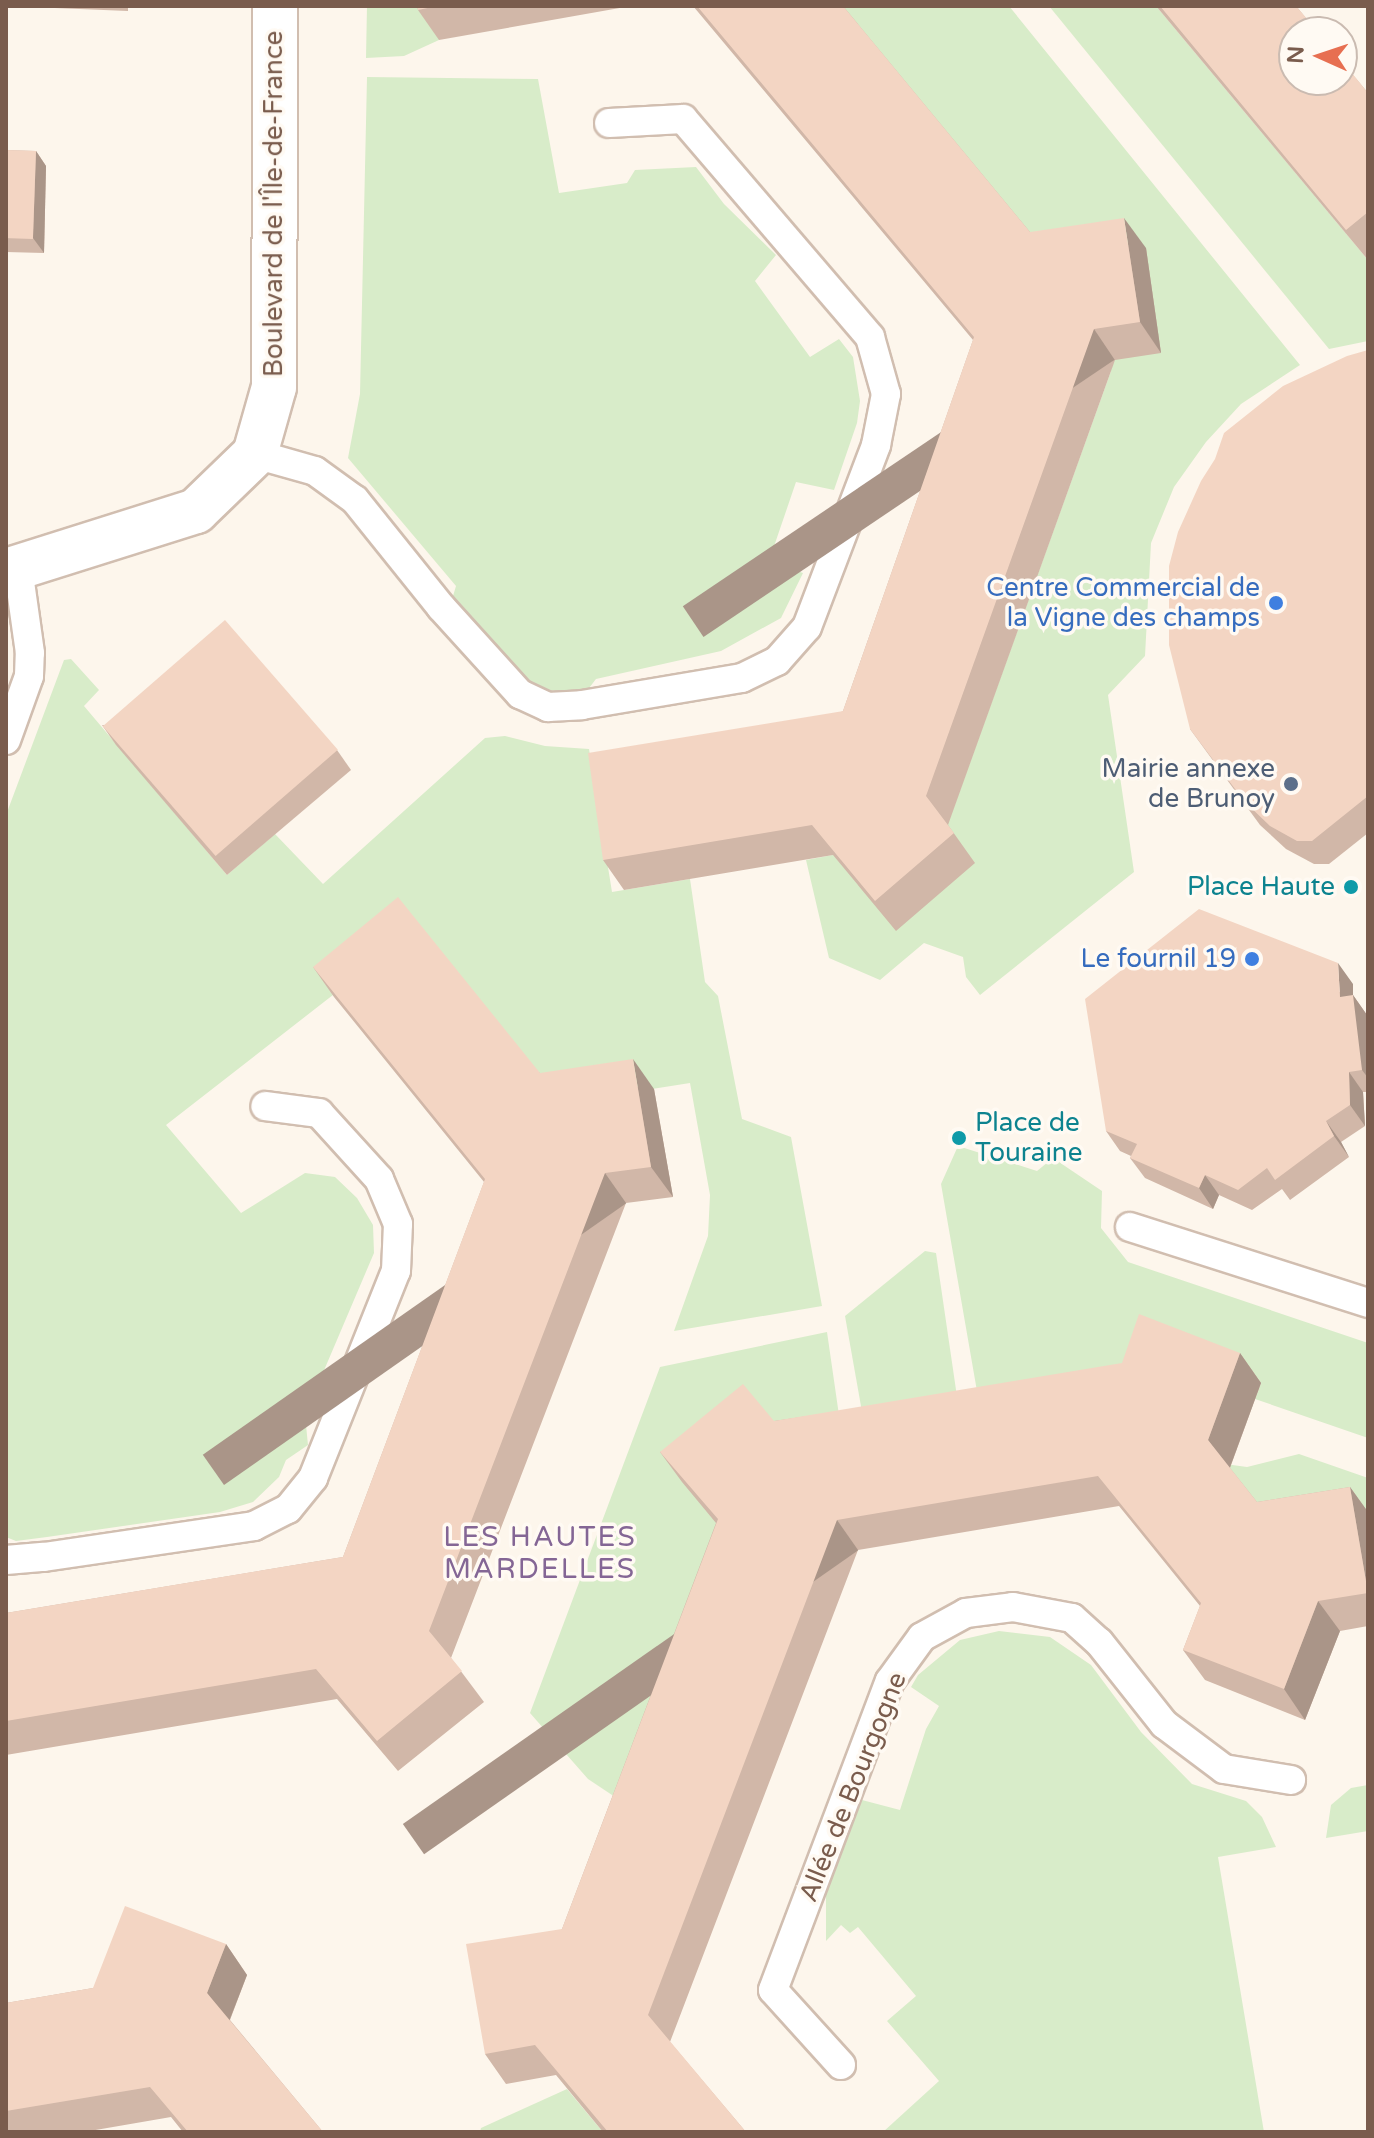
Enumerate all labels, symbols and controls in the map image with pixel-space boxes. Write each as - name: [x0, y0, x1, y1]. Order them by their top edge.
- north arrow: [1278, 16, 1358, 96]
- street label: Boulevard de l'Île-de-France: [258, 31, 290, 377]
- text: N: [1283, 45, 1309, 64]
- place label: Centre Commercial de la Vigne des champs: [986, 572, 1260, 634]
- marker: Centre Commercial de la Vigne des champs: [1267, 594, 1285, 612]
- place label: Mairie annexe de Brunoy: [1102, 753, 1275, 814]
- marker: Mairie annexe de Brunoy: [1282, 775, 1300, 793]
- place label: Place Haute: [1187, 871, 1335, 903]
- marker: Place Haute: [1342, 878, 1360, 896]
- place label: Le fournil 19: [1081, 943, 1236, 975]
- marker: Le fournil 19: [1243, 950, 1261, 968]
- place label: Place de Touraine: [975, 1107, 1082, 1168]
- marker: Place de Touraine: [950, 1129, 968, 1147]
- district label: LES HAUTES MARDELLES: [443, 1520, 637, 1586]
- street label: Allée de Bourgogne: [793, 1668, 913, 1906]

